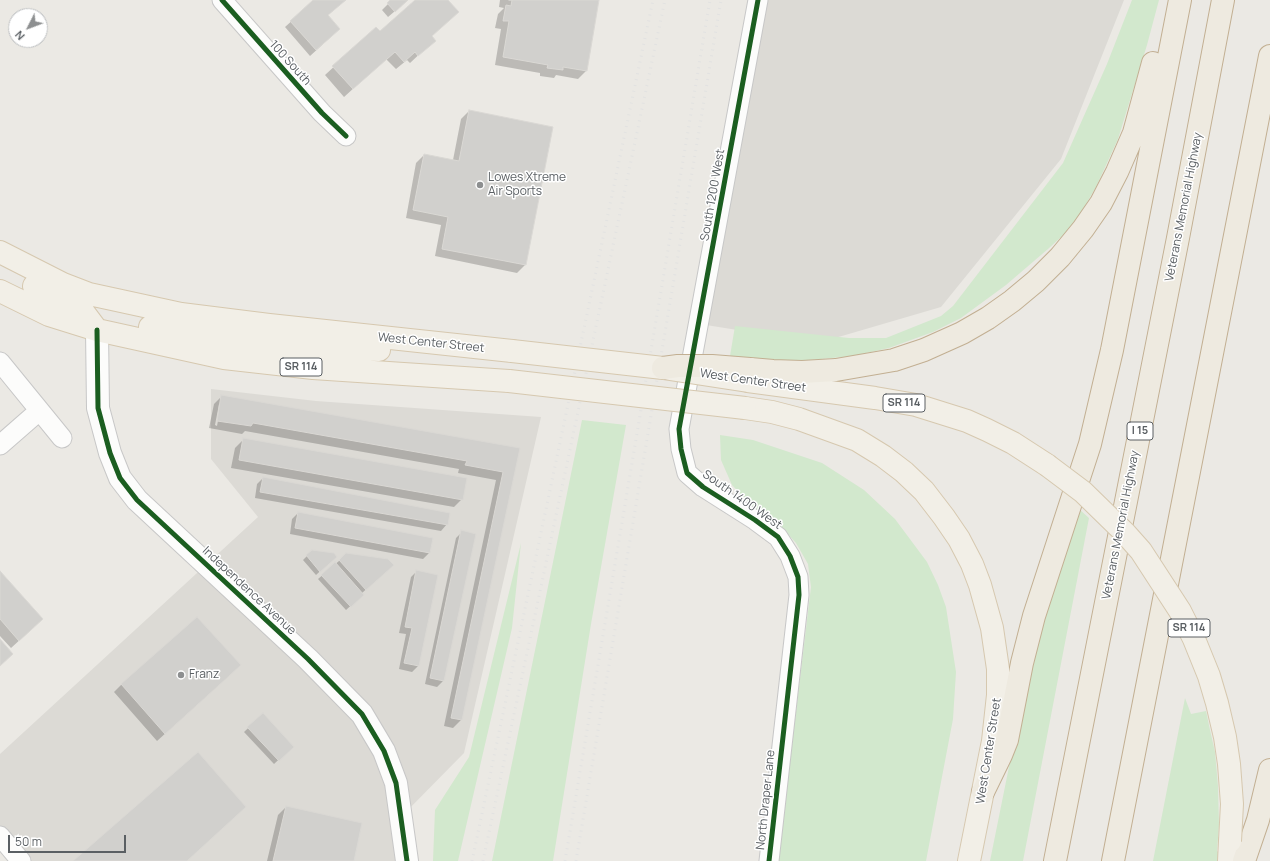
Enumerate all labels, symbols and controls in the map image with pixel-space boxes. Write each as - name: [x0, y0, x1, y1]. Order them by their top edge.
- north arrow: [8, 8, 48, 48]
- text: N: [11, 28, 28, 44]
- street label: 100 South: [266, 38, 314, 88]
- street label: Veterans Memorial Highway: [1162, 131, 1206, 283]
- street label: South 1200 West: [698, 148, 728, 242]
- place label: Lowes Xtreme Air Sports: [488, 171, 566, 199]
- marker: Lowes Xtreme Air Sports: [475, 180, 485, 190]
- street label: West Center Street: [377, 330, 485, 356]
- road number: SR 114: [280, 358, 322, 376]
- street label: West Center Street: [699, 366, 807, 396]
- road number: SR 114: [883, 394, 925, 412]
- road number: I 15: [1127, 422, 1153, 440]
- street label: Veterans Memorial Highway: [1099, 449, 1143, 601]
- street label: South 1400 West: [700, 467, 784, 533]
- street label: Independence Avenue: [199, 544, 299, 638]
- road number: SR 114: [1168, 619, 1210, 637]
- place label: Franz: [189, 668, 219, 682]
- marker: Franz: [176, 670, 186, 680]
- street label: West Center Street: [974, 697, 1004, 805]
- street label: North Draper Lane: [754, 749, 778, 851]
- scale bar: [10, 827, 128, 853]
- text: 50 m: [15, 833, 42, 850]

